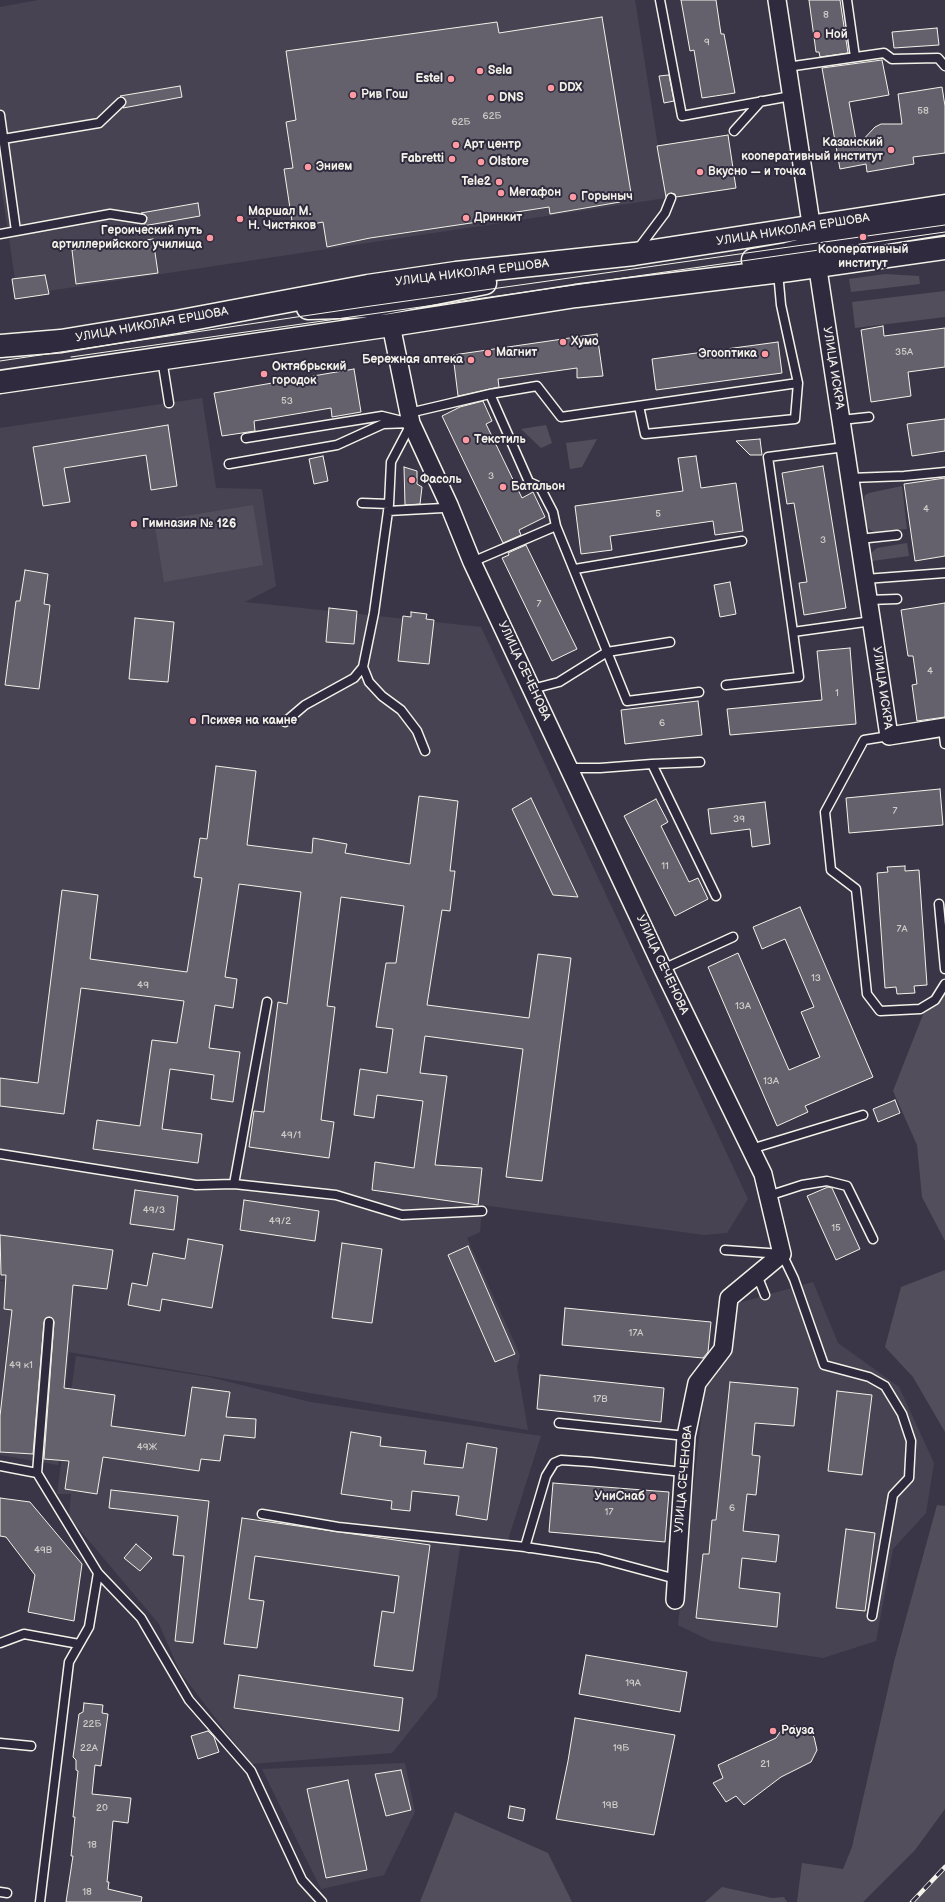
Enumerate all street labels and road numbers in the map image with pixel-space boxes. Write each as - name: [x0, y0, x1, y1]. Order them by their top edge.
- street label: УЛИЦА НИКОЛАЯ ЕРШОВА: [715, 211, 871, 249]
- street label: УЛИЦА НИКОЛАЯ ЕРШОВА: [394, 256, 550, 290]
- street label: УЛИЦА НИКОЛАЯ ЕРШОВА: [75, 304, 229, 346]
- street label: УЛИЦА ИСКРА: [819, 326, 847, 410]
- street label: УЛИЦА СЕЧЕНОВА: [495, 619, 553, 723]
- street label: УЛИЦА ИСКРА: [869, 646, 895, 730]
- street label: УЛИЦА СЕЧЕНОВА: [633, 913, 691, 1017]
- street label: УЛИЦА СЕЧЕНОВА: [672, 1424, 696, 1534]

